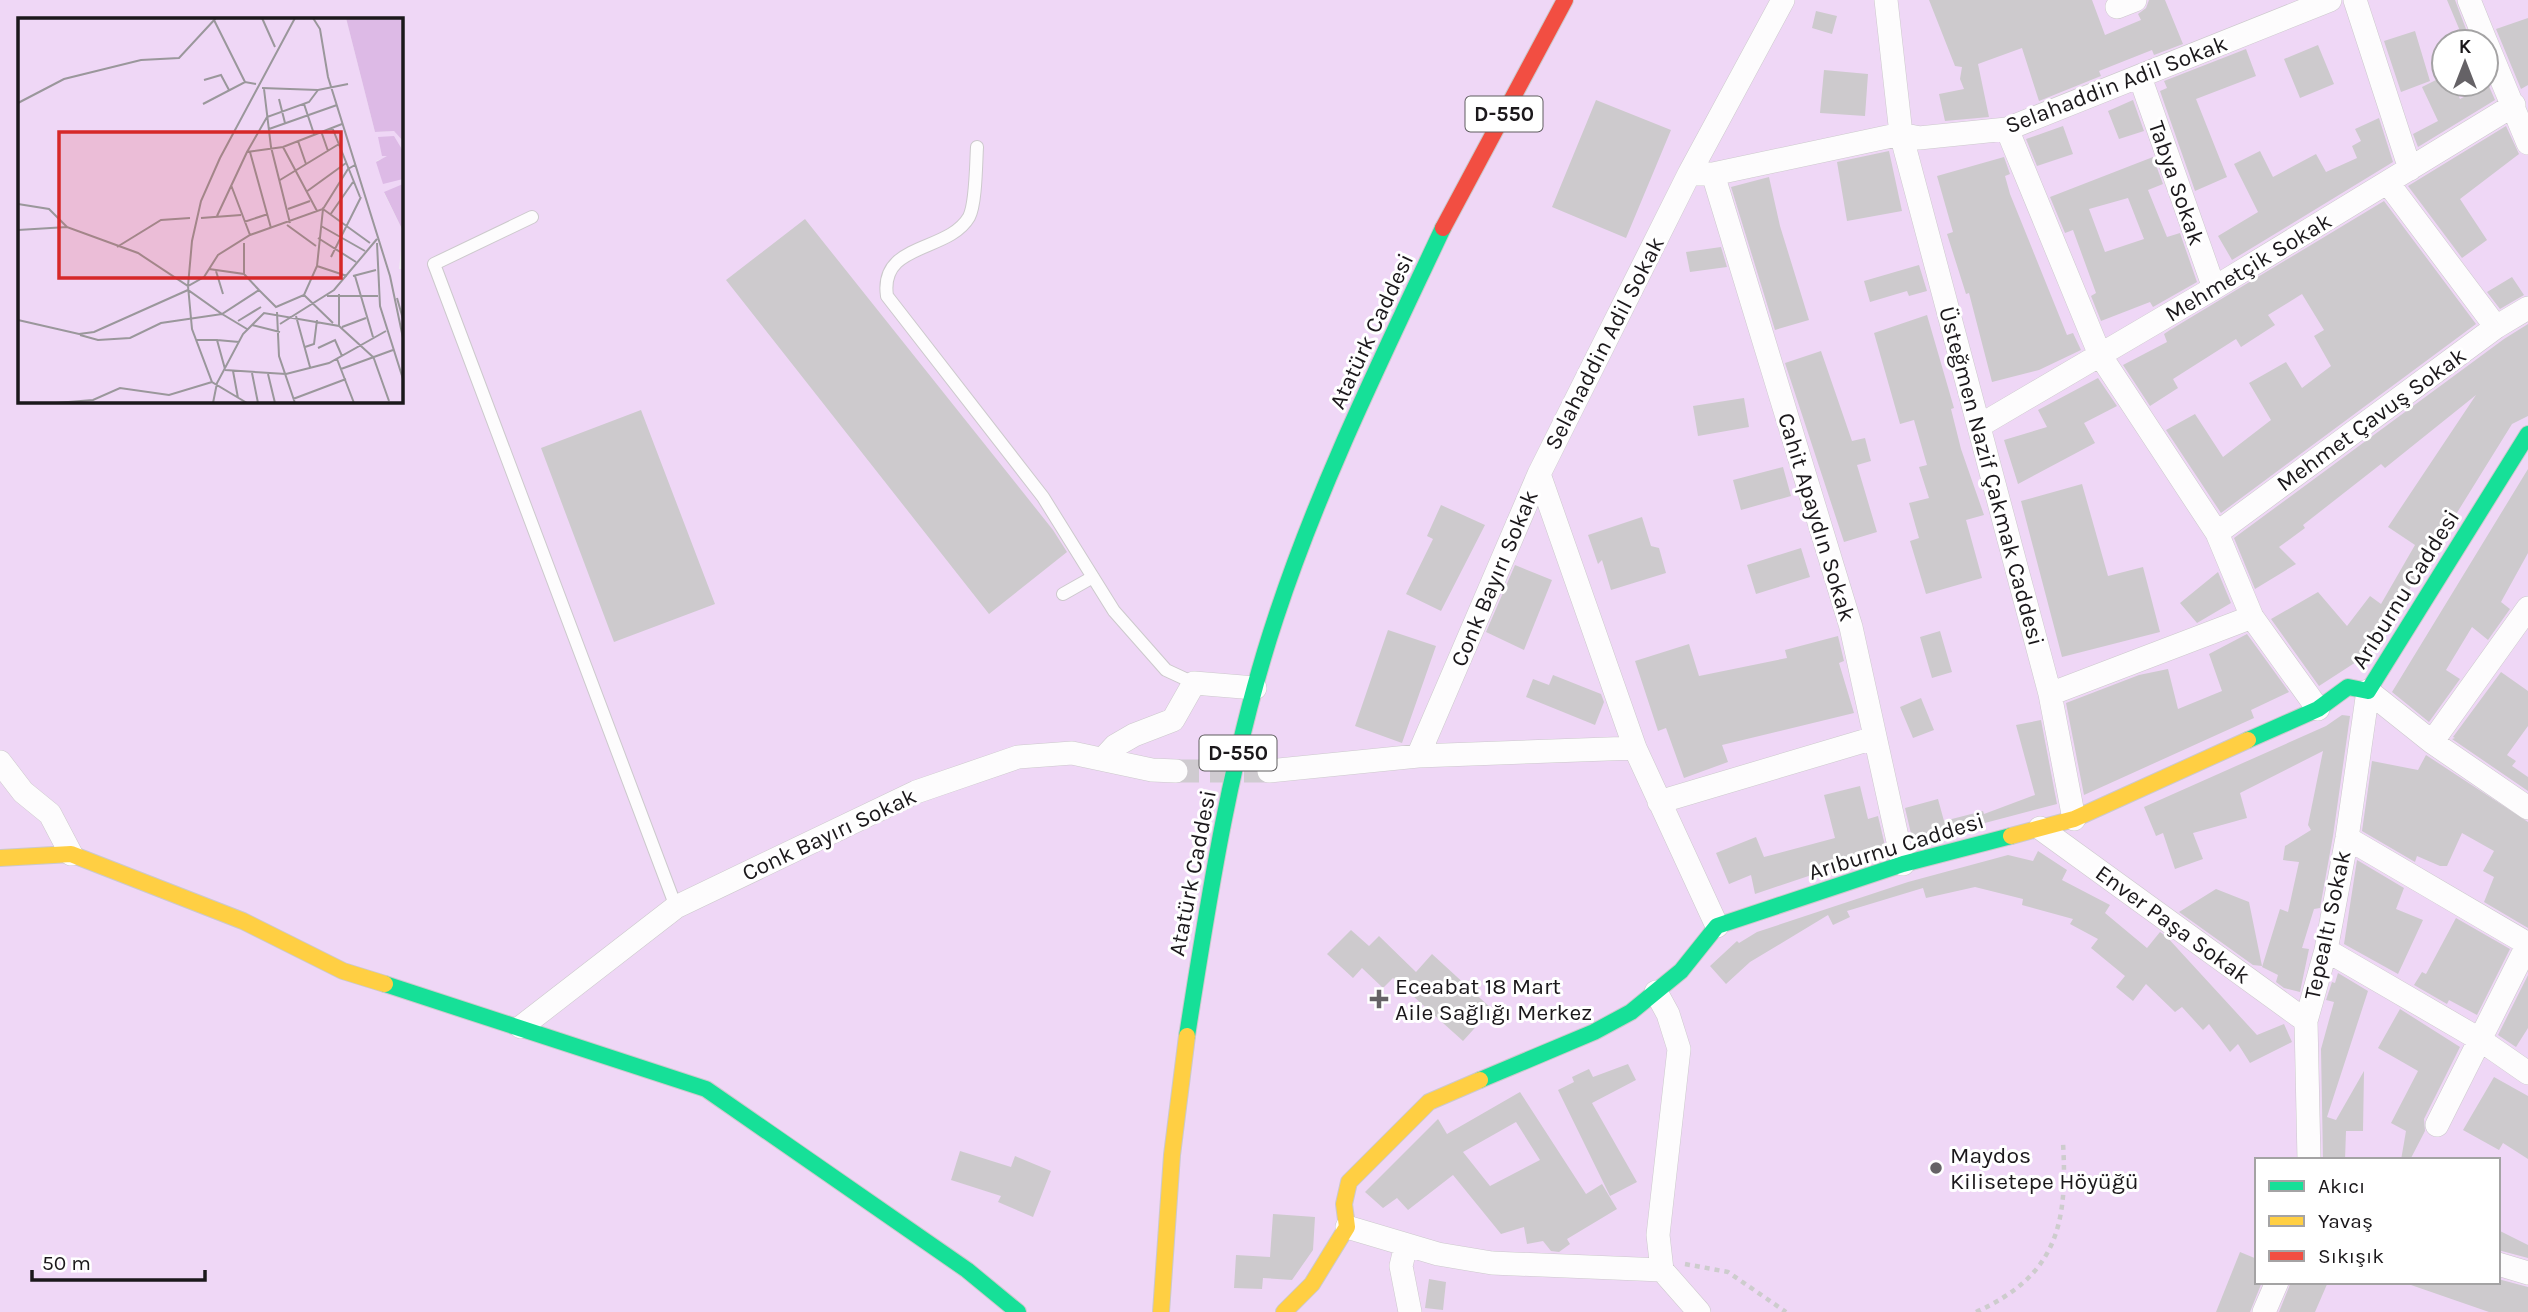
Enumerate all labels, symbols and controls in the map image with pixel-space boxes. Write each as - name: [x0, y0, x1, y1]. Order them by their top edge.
- inset map: [18, 18, 402, 402]
- north arrow: [2430, 28, 2500, 98]
- street label: Selahaddin Adil Sokak: [2001, 30, 2231, 139]
- text: K: [2459, 36, 2472, 58]
- road number: D-550: [1466, 96, 1542, 132]
- street label: Tabya Sokak: [2143, 117, 2210, 249]
- street label: Mehmetçik Sokak: [2160, 207, 2336, 328]
- street label: Selahaddin Adil Sokak: [1539, 232, 1670, 454]
- street label: Atatürk Caddesi: [1324, 249, 1419, 413]
- street label: Üsteğmen Nazif Çakmak Caddesi: [1933, 304, 2050, 649]
- street label: Mehmet Çavuş Sokak: [2271, 342, 2471, 497]
- street label: Cahit Apaydın Sokak: [1772, 410, 1861, 625]
- street label: Conk Bayırı Sokak: [1445, 486, 1544, 671]
- street label: Arıburnu Caddesi: [2346, 505, 2465, 674]
- road number: D-550: [1200, 736, 1276, 770]
- street label: Conk Bayırı Sokak: [738, 782, 921, 887]
- street label: Atatürk Caddesi: [1163, 788, 1222, 958]
- street label: Arıburnu Caddesi: [1805, 807, 1987, 886]
- street label: Tepealtı Sokak: [2298, 848, 2356, 1002]
- street label: Enver Paşa Sokak: [2090, 859, 2255, 990]
- place label: Eceabat 18 Mart Aile Sağlığı Merkez: [1395, 973, 1592, 1026]
- marker: Eceabat 18 Mart Aile Sağlığı Merkez: [1369, 989, 1389, 1009]
- place label: Maydos Kilisetepe Höyüğü: [1950, 1142, 2139, 1195]
- legend: [2255, 1158, 2500, 1284]
- marker: Maydos Kilisetepe Höyüğü: [1928, 1160, 1944, 1176]
- text: Akıcı: [2318, 1174, 2365, 1198]
- text: Yavaş: [2318, 1209, 2373, 1233]
- scale bar: [32, 1238, 205, 1282]
- text: Sıkışık: [2318, 1244, 2384, 1268]
- text: 50 m: [42, 1251, 91, 1275]

